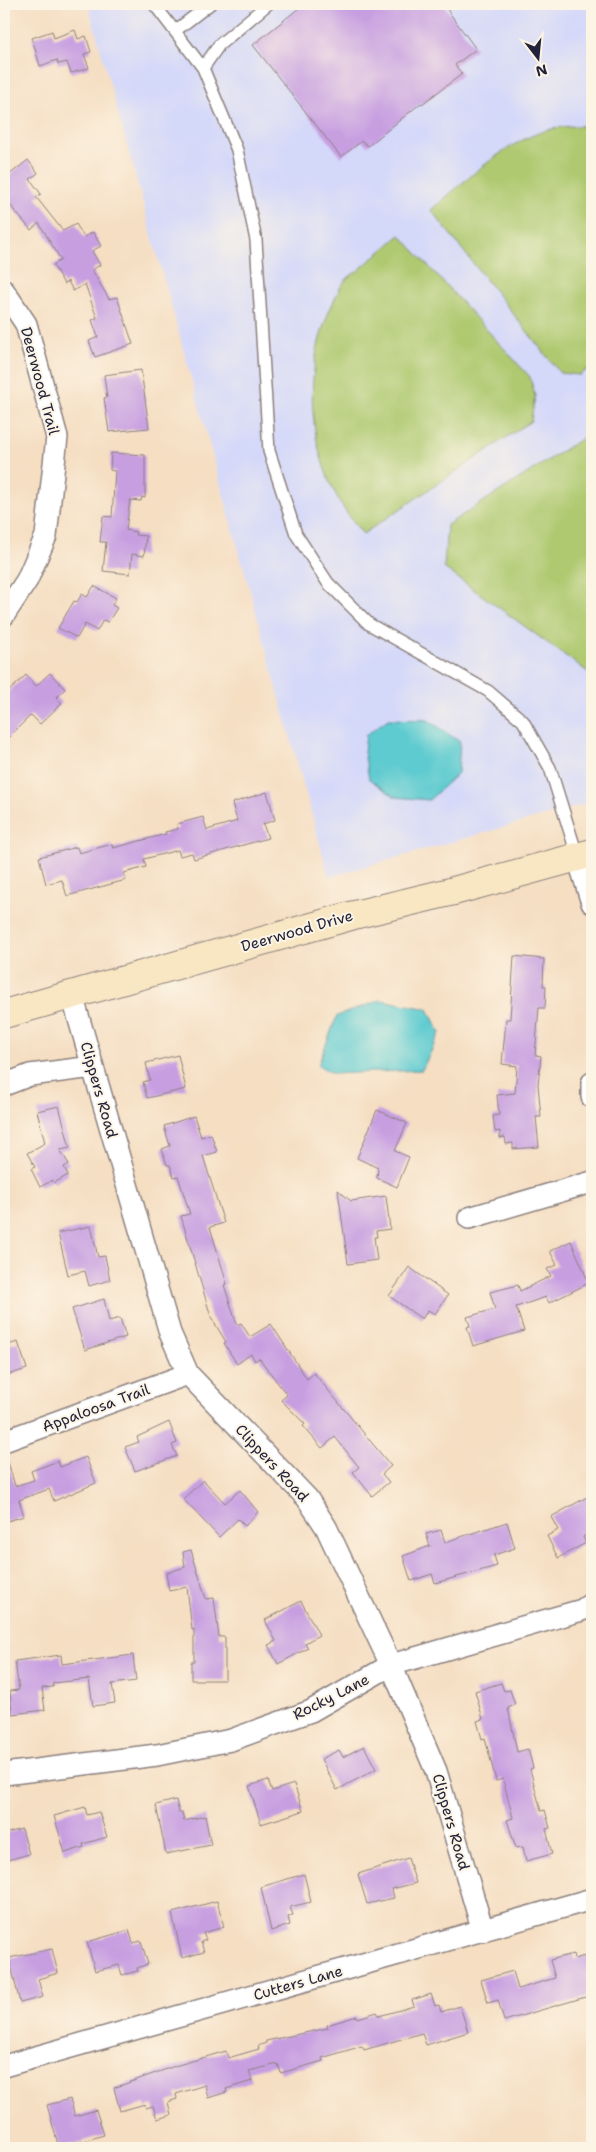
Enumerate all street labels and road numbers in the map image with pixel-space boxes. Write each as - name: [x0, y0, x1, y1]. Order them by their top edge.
- street label: Deerwood Trail: [16, 325, 64, 438]
- street label: Deerwood Drive: [239, 905, 355, 957]
- street label: Clippers Road: [76, 1039, 122, 1141]
- street label: Appaloosa Trail: [39, 1379, 153, 1437]
- street label: Clippers Road: [231, 1420, 314, 1507]
- street label: Rocky Lane: [289, 1669, 373, 1725]
- street label: Clippers Road: [428, 1771, 474, 1873]
- street label: Cutters Lane: [251, 1961, 345, 2005]

